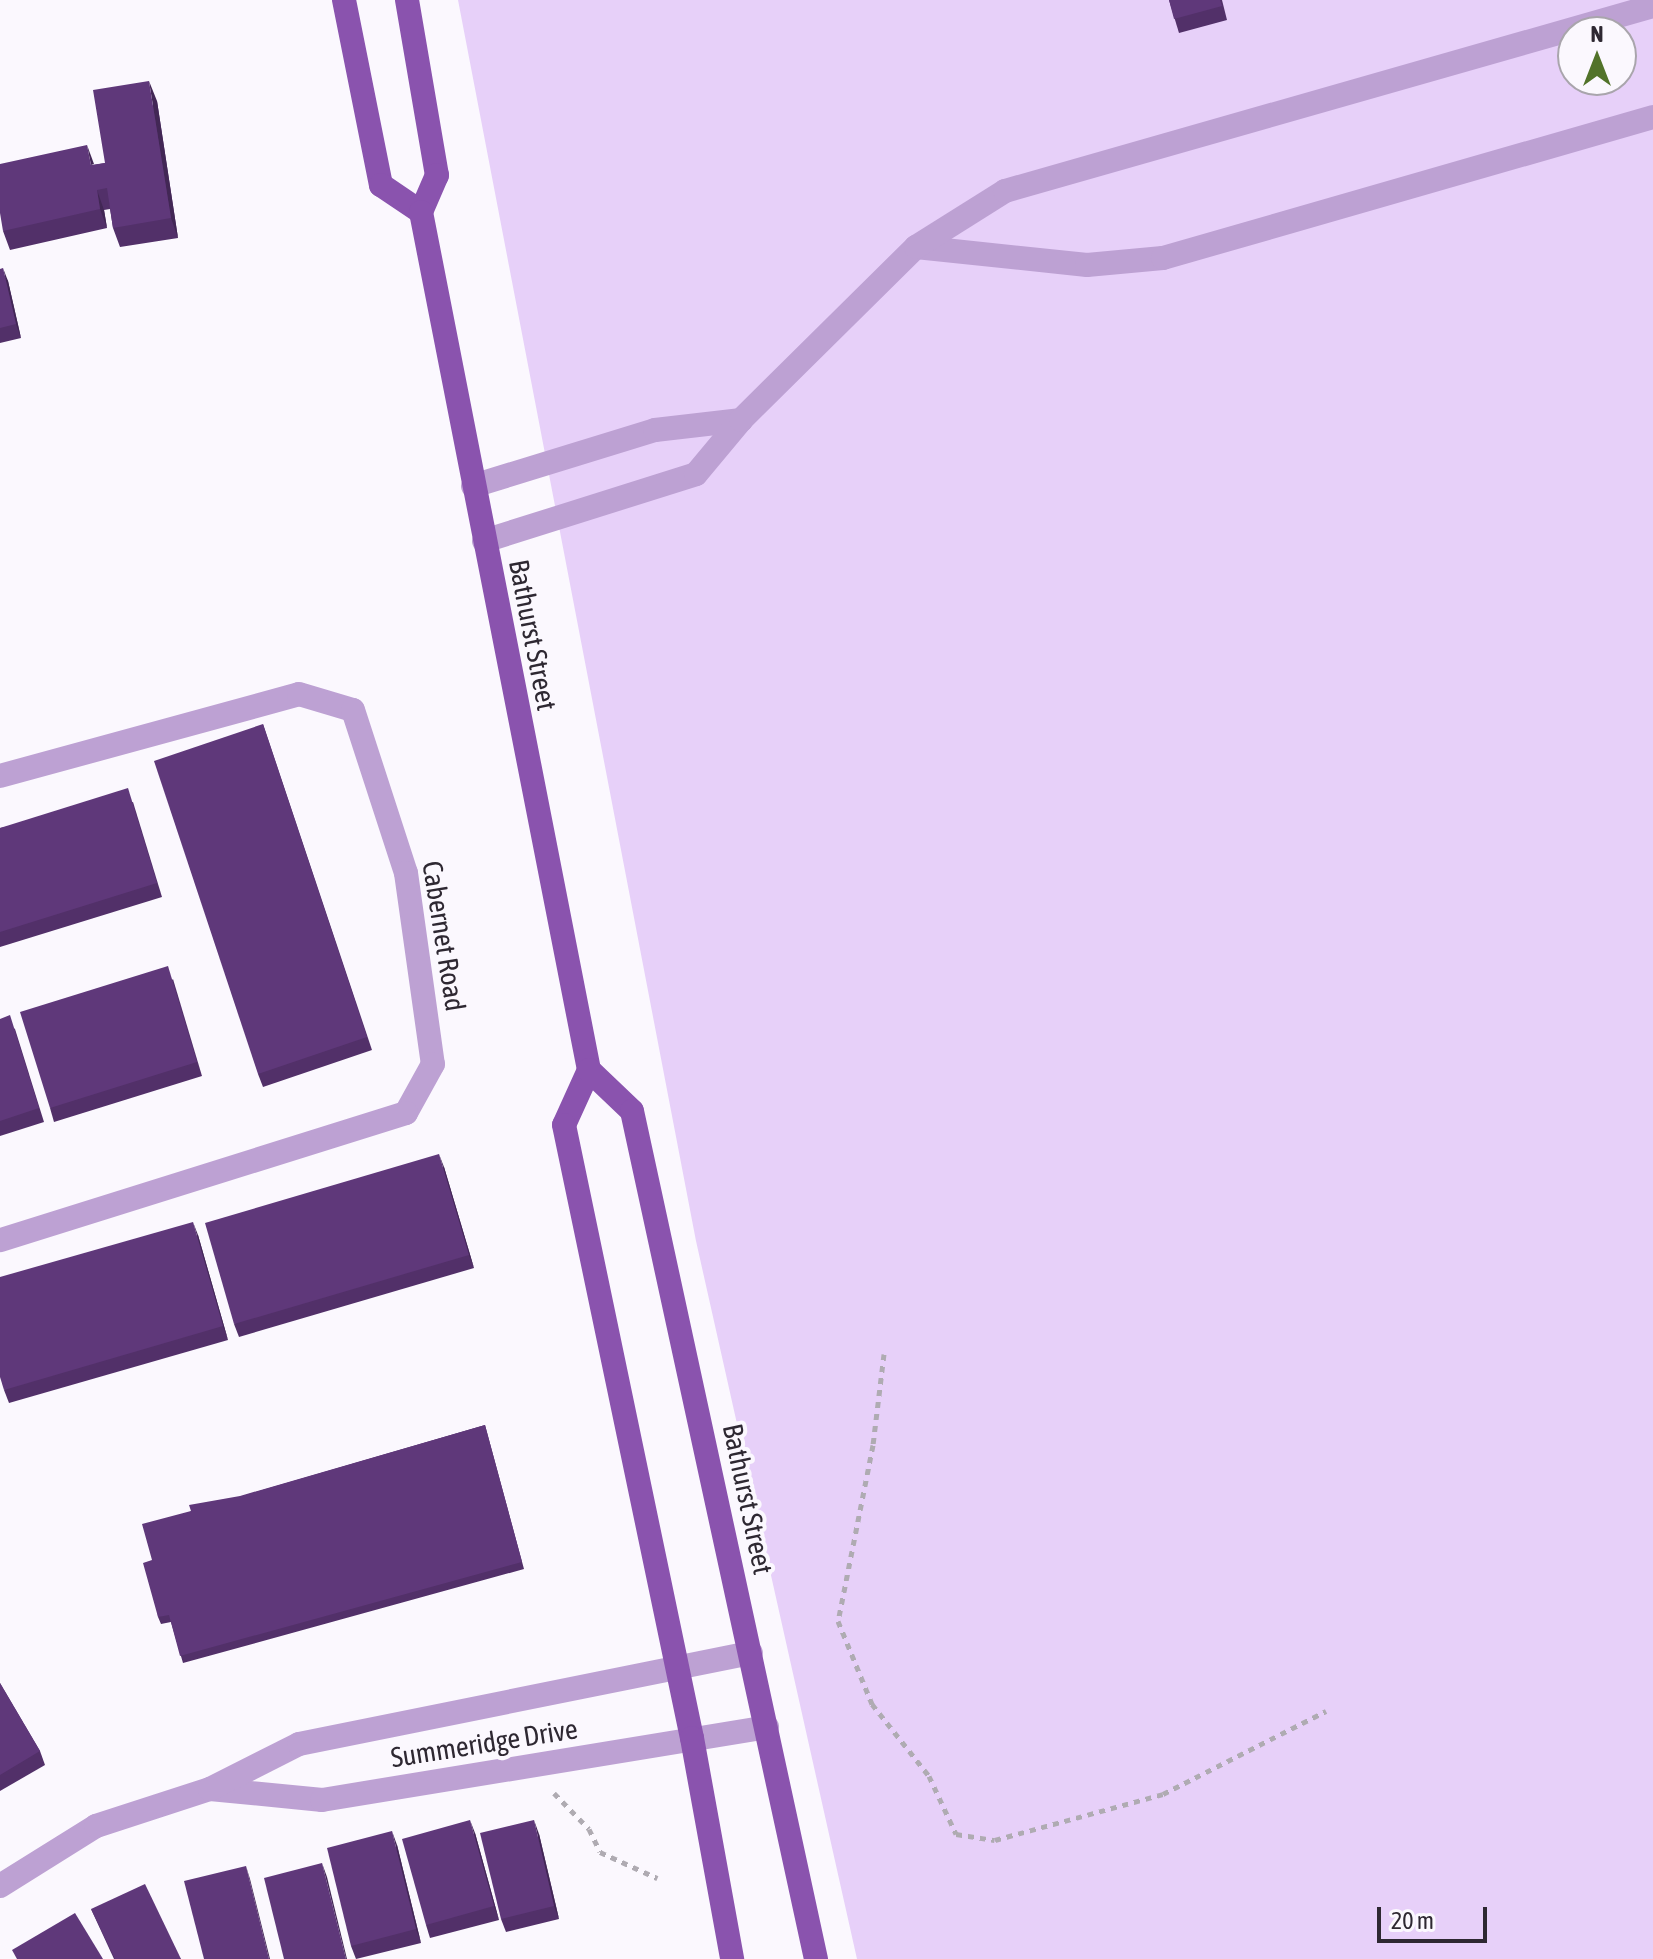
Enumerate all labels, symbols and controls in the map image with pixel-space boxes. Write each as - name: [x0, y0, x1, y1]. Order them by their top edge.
- north arrow: [1557, 16, 1637, 96]
- text: N: [1591, 21, 1603, 47]
- street label: Bathurst Street: [502, 557, 564, 713]
- street label: Cabernet Road: [416, 859, 472, 1013]
- street label: Bathurst Street: [716, 1421, 780, 1577]
- street label: Summeridge Drive: [388, 1712, 580, 1774]
- scale bar: [1381, 1891, 1491, 1941]
- text: 20 m: [1391, 1907, 1434, 1934]

